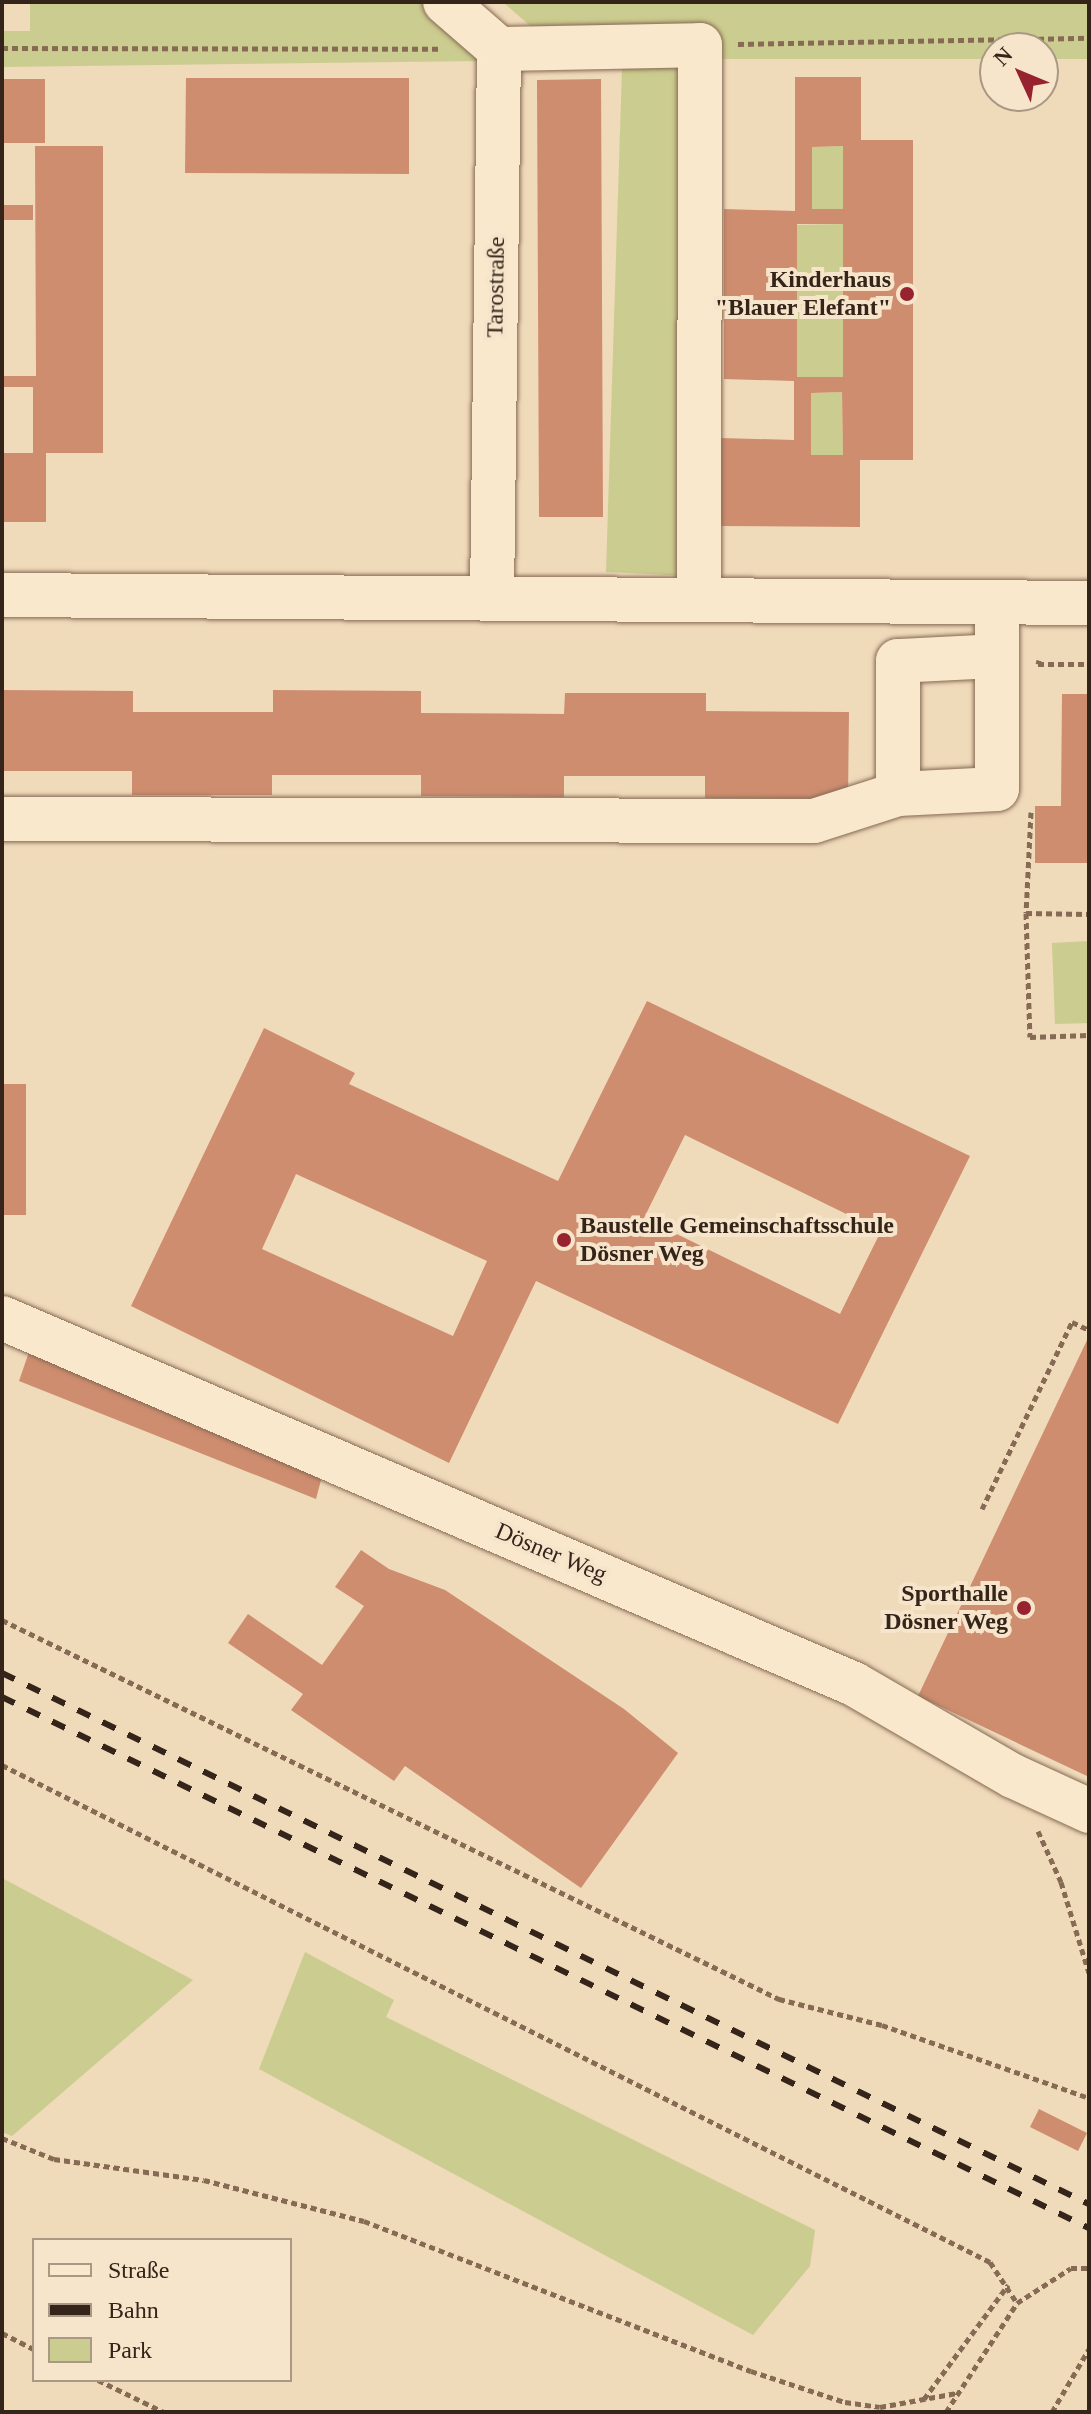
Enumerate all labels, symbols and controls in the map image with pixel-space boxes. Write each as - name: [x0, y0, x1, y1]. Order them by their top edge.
- north arrow: [979, 32, 1059, 112]
- text: N: [988, 42, 1017, 71]
- street label: Tarostraße: [481, 236, 511, 338]
- place label: Kinderhaus "Blauer Elefant": [714, 266, 891, 322]
- marker: Kinderhaus "Blauer Elefant": [898, 285, 916, 303]
- place label: Baustelle Gemeinschaftsschule Dösner Weg: [580, 1212, 894, 1268]
- marker: Baustelle Gemeinschaftsschule Dösner Weg: [555, 1231, 573, 1249]
- street label: Dösner Weg: [491, 1517, 611, 1589]
- place label: Sporthalle Dösner Weg: [883, 1580, 1008, 1636]
- marker: Sporthalle Dösner Weg: [1015, 1599, 1033, 1617]
- legend: [32, 2238, 292, 2382]
- text: Straße: [108, 2257, 169, 2283]
- text: Bahn: [108, 2297, 159, 2323]
- text: Park: [108, 2337, 152, 2363]

